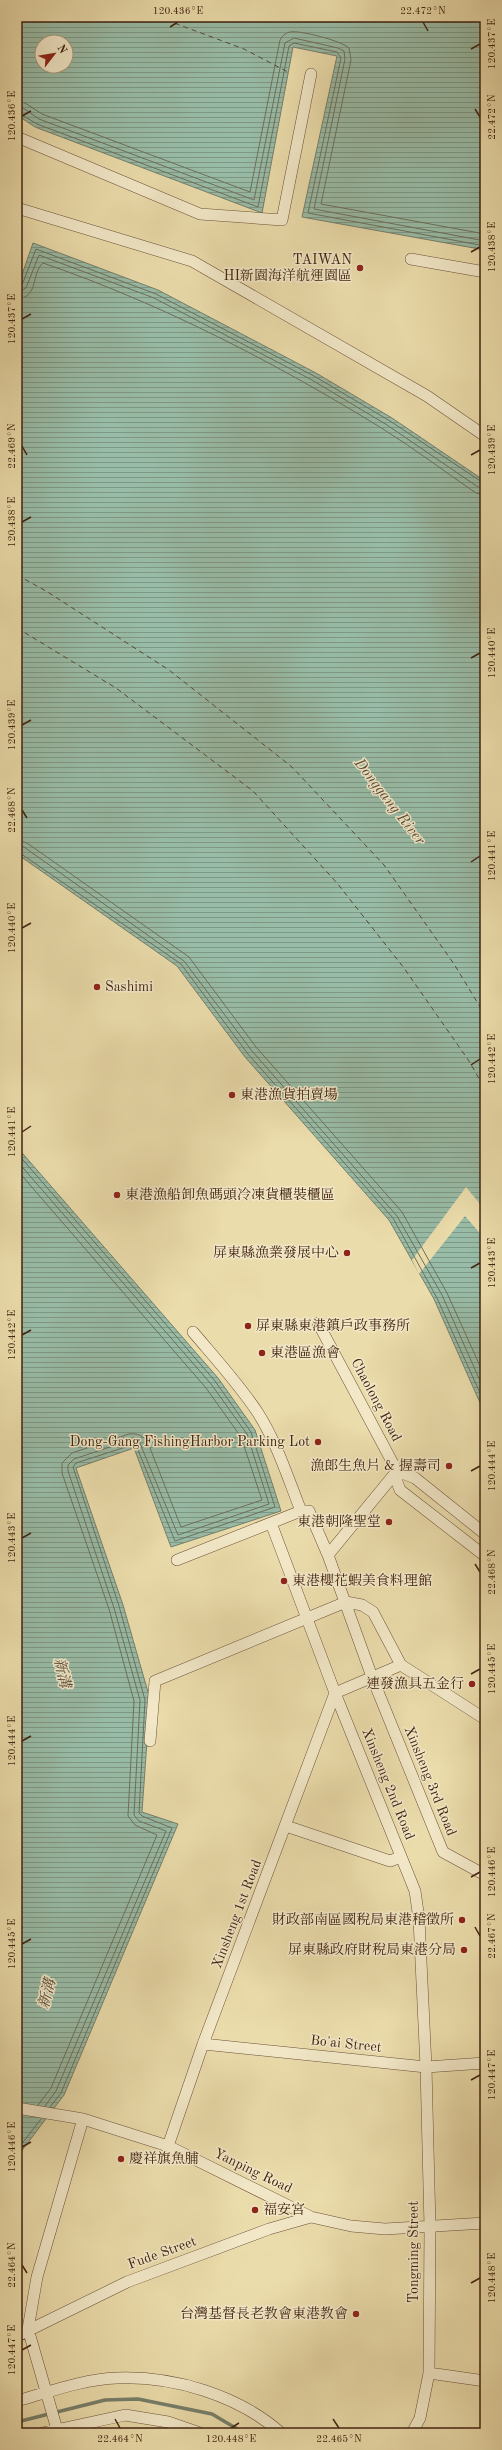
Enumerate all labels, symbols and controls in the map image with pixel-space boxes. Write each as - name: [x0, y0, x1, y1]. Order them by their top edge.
- text: 120.436°E: [153, 6, 203, 16]
- text: 22.472°N: [400, 6, 446, 16]
- text: 120.437°E: [487, 19, 497, 69]
- north arrow: [34, 34, 74, 74]
- text: N: [54, 43, 68, 57]
- text: 120.436°E: [7, 91, 17, 141]
- text: 22.472°N: [487, 94, 497, 140]
- text: 120.438°E: [487, 222, 497, 272]
- place label: TAIWAN HI新園海洋航運園區: [223, 253, 352, 283]
- marker: TAIWAN HI新園海洋航運園區: [355, 263, 365, 273]
- text: 120.437°E: [7, 294, 17, 344]
- text: 22.469°N: [7, 423, 17, 469]
- text: 120.439°E: [487, 425, 497, 475]
- text: 120.438°E: [7, 497, 17, 547]
- text: 120.440°E: [487, 628, 497, 678]
- text: 120.439°E: [7, 700, 17, 750]
- water label: Donggang River: [350, 755, 427, 848]
- text: 22.468°N: [7, 787, 17, 833]
- text: 120.441°E: [487, 831, 497, 881]
- text: 120.440°E: [7, 903, 17, 953]
- place label: Sashimi: [105, 980, 153, 994]
- marker: Sashimi: [92, 982, 102, 992]
- text: 120.442°E: [487, 1034, 497, 1084]
- place label: 東港漁貨拍賣場: [240, 1087, 338, 1102]
- marker: 東港漁貨拍賣場: [227, 1090, 237, 1100]
- text: 120.441°E: [7, 1107, 17, 1157]
- place label: 東港漁船卸魚碼頭冷凍貨櫃裝櫃區: [125, 1187, 335, 1202]
- marker: 東港漁船卸魚碼頭冷凍貨櫃裝櫃區: [112, 1190, 122, 1200]
- text: 120.443°E: [487, 1238, 497, 1288]
- place label: 屏東縣漁業發展中心: [213, 1245, 339, 1260]
- marker: 屏東縣漁業發展中心: [342, 1248, 352, 1258]
- text: 120.442°E: [7, 1310, 17, 1360]
- place label: 屏東縣東港鎮戶政事務所: [256, 1318, 410, 1333]
- marker: 屏東縣東港鎮戶政事務所: [243, 1321, 253, 1331]
- place label: 東港區漁會: [270, 1345, 340, 1360]
- marker: 東港區漁會: [257, 1348, 267, 1358]
- street label: Chaolong Road: [348, 1356, 404, 1444]
- place label: Dong-Gang FishingHarbor Parking Lot: [70, 1435, 310, 1449]
- marker: Dong-Gang FishingHarbor Parking Lot: [313, 1437, 323, 1447]
- text: 120.444°E: [487, 1441, 497, 1491]
- place label: 漁郎生魚片 & 握壽司: [310, 1458, 441, 1473]
- marker: 漁郎生魚片 & 握壽司: [444, 1461, 454, 1471]
- text: 120.443°E: [7, 1513, 17, 1563]
- place label: 東港朝隆聖堂: [297, 1514, 381, 1529]
- marker: 東港朝隆聖堂: [384, 1517, 394, 1527]
- text: 22.468°N: [487, 1549, 497, 1595]
- place label: 東港櫻花蝦美食料理館: [292, 1573, 432, 1588]
- marker: 東港櫻花蝦美食料理館: [279, 1576, 289, 1586]
- text: 120.445°E: [487, 1644, 497, 1694]
- water label: 新溝: [50, 1656, 74, 1691]
- place label: 連發漁具五金行: [366, 1676, 464, 1691]
- marker: 連發漁具五金行: [467, 1679, 477, 1689]
- text: 120.444°E: [7, 1716, 17, 1766]
- street label: Xinsheng 3rd Road: [402, 1724, 458, 1838]
- street label: Xinsheng 2nd Road: [359, 1726, 417, 1842]
- text: 120.446°E: [487, 1847, 497, 1897]
- street label: Xinsheng 1st Road: [210, 1858, 264, 1970]
- place label: 財政部南區國稅局東港稽徵所: [272, 1912, 454, 1927]
- text: 22.467°N: [487, 1913, 497, 1959]
- marker: 財政部南區國稅局東港稽徵所: [457, 1915, 467, 1925]
- text: 120.445°E: [7, 1919, 17, 1969]
- place label: 屏東縣政府財稅局東港分局: [288, 1942, 456, 1957]
- marker: 屏東縣政府財稅局東港分局: [459, 1945, 469, 1955]
- water label: 新溝: [35, 1975, 59, 2010]
- street label: Bo'ai Street: [310, 2033, 382, 2055]
- text: 120.447°E: [487, 2050, 497, 2100]
- text: 120.446°E: [7, 2122, 17, 2172]
- street label: Yanping Road: [212, 2146, 294, 2196]
- place label: 慶祥旗魚脯: [129, 2151, 199, 2166]
- marker: 慶祥旗魚脯: [116, 2154, 126, 2164]
- street label: Tongming Street: [407, 2201, 421, 2303]
- place label: 福安宮: [263, 2202, 305, 2217]
- marker: 福安宮: [250, 2205, 260, 2215]
- street label: Fude Street: [126, 2234, 198, 2272]
- text: 22.464°N: [7, 2242, 17, 2288]
- text: 120.448°E: [487, 2253, 497, 2303]
- place label: 台灣基督長老教會東港教會: [180, 2306, 348, 2321]
- marker: 台灣基督長老教會東港教會: [351, 2309, 361, 2319]
- text: 120.447°E: [7, 2325, 17, 2375]
- text: 22.464°N: [97, 2434, 143, 2444]
- text: 120.448°E: [206, 2434, 256, 2444]
- text: 22.465°N: [316, 2434, 362, 2444]

